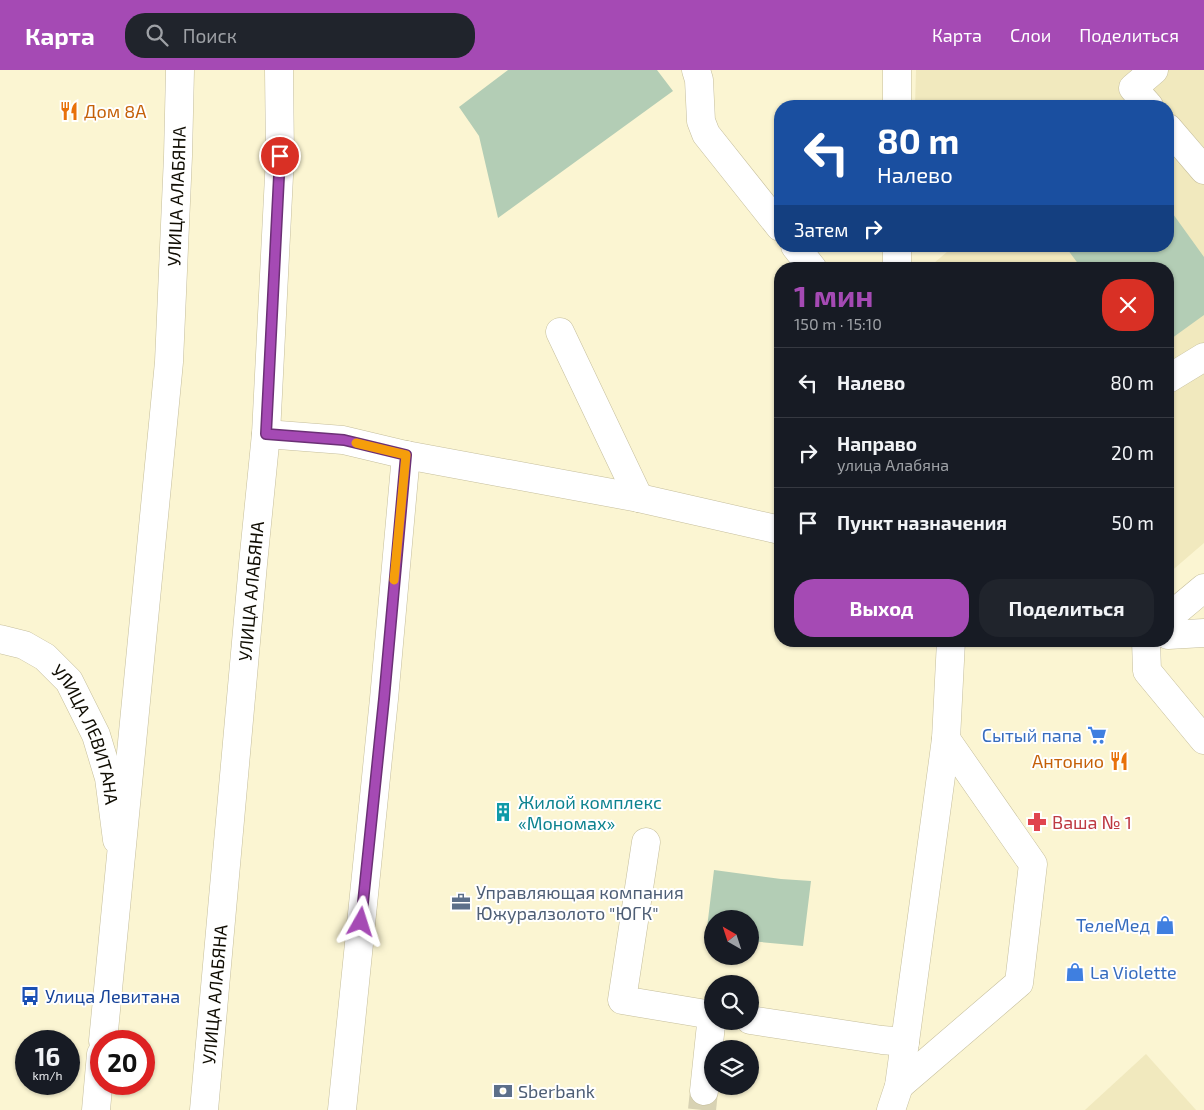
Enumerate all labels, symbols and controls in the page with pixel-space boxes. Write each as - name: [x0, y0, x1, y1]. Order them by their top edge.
- search box: [125, 13, 475, 58]
- text: Карта: [25, 21, 95, 50]
- icon: search: [143, 21, 171, 49]
- text: Поиск: [183, 24, 237, 47]
- text: Карта: [932, 24, 982, 46]
- text: Слои: [1010, 24, 1051, 46]
- text: Поделиться: [1079, 24, 1179, 46]
- restaurant icon: Дом 8А: [58, 100, 80, 122]
- place label: Дом 8А: [84, 100, 147, 122]
- text: 80 m: [877, 119, 959, 161]
- icon: left: [794, 120, 859, 185]
- street label: УЛИЦА АЛАБЯНА: [162, 125, 190, 267]
- pin: [259, 135, 301, 177]
- icon: arrive: [266, 142, 294, 170]
- text: Налево: [877, 161, 953, 187]
- icon: right: [859, 215, 887, 243]
- text: Затем: [794, 218, 849, 241]
- text: 1 мин: [794, 277, 873, 313]
- button: close: [1102, 279, 1154, 331]
- text: 150 m · 15:10: [794, 314, 882, 333]
- icon: left: [794, 369, 822, 397]
- text: Налево: [837, 371, 905, 394]
- text: 80 m: [1110, 371, 1154, 394]
- text: Направо: [837, 432, 917, 455]
- icon: right: [794, 439, 822, 467]
- text: 20 m: [1111, 441, 1154, 464]
- text: улица Алабяна: [837, 455, 949, 474]
- icon: arrive: [794, 509, 822, 537]
- text: Пункт назначения: [837, 511, 1007, 534]
- text: 50 m: [1111, 511, 1154, 534]
- street label: УЛИЦА АЛАБЯНА: [233, 519, 268, 662]
- button: Выход: [794, 579, 969, 637]
- button: Поделиться: [979, 579, 1154, 637]
- street label: УЛИЦА ЛЕВИТАНА: [47, 659, 123, 807]
- place label: Сытый папа: [982, 724, 1082, 746]
- supermarket icon: Сытый папа: [1086, 724, 1108, 746]
- place label: Антонио: [1032, 750, 1104, 772]
- restaurant icon: Антонио: [1108, 750, 1130, 772]
- place label: Жилой комплекс «Мономах»: [518, 791, 662, 834]
- building icon: Жилой комплекс «Мономах»: [492, 801, 514, 823]
- pharmacy icon: Ваша № 1: [1026, 811, 1048, 833]
- place label: Ваша № 1: [1052, 811, 1132, 833]
- place label: Управляющая компания Южуралзолото "ЮГК": [476, 881, 684, 924]
- office icon: Управляющая компания Южуралзолото "ЮГК": [450, 891, 472, 913]
- position arrow: [334, 895, 386, 947]
- north arrow: [704, 910, 759, 965]
- map controls: [704, 910, 759, 1095]
- place label: ТелеМед: [1076, 914, 1150, 936]
- shop icon: ТелеМед: [1154, 914, 1176, 936]
- street label: УЛИЦА АЛАБЯНА: [197, 923, 232, 1065]
- shop icon: La Violette: [1064, 961, 1086, 983]
- place label: La Violette: [1090, 961, 1177, 983]
- button: search: [704, 975, 759, 1030]
- bus stop icon: Улица Левитана: [19, 985, 41, 1007]
- place label: Улица Левитана: [45, 985, 180, 1007]
- speed limit sign: 20: [90, 1030, 155, 1095]
- button: layers: [704, 1040, 759, 1095]
- text: 16: [35, 1041, 60, 1071]
- text: km/h: [33, 1068, 62, 1082]
- bank icon: Sberbank: [492, 1080, 514, 1102]
- place label: Sberbank: [518, 1080, 595, 1102]

